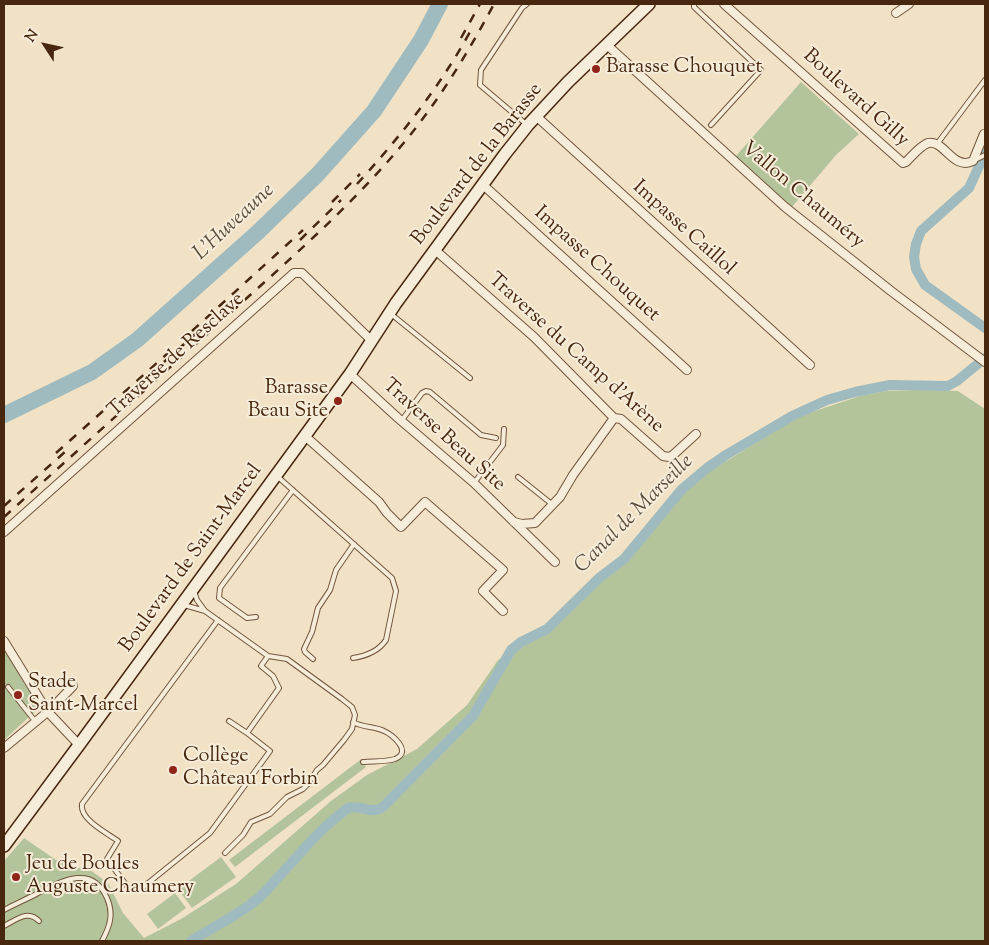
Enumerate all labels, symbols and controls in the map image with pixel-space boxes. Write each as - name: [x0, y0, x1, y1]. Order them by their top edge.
- north arrow: [20, 20, 70, 70]
- text: N: [21, 26, 44, 47]
- street label: Boulevard Gilly: [797, 45, 913, 153]
- place label: Barasse Chouquet: [606, 57, 762, 81]
- marker: Barasse Chouquet: [590, 63, 602, 75]
- street label: Boulevard de la Barasse: [407, 79, 549, 251]
- street label: Vallon Chauméry: [735, 137, 869, 255]
- street label: Impasse Caillol: [626, 176, 740, 282]
- water label: L'Huveaune: [189, 179, 281, 267]
- street label: Impasse Chouquet: [528, 202, 664, 328]
- street label: Traverse du Camp d'Arène: [482, 269, 668, 439]
- street label: Traverse de Resclave: [104, 288, 250, 424]
- street label: Traverse Beau Site: [377, 374, 509, 498]
- place label: Barasse Beau Site: [248, 378, 328, 425]
- marker: Barasse Beau Site: [332, 395, 344, 407]
- water label: Canal de Marseille: [570, 450, 700, 580]
- street label: Boulevard de Saint-Marcel: [116, 460, 268, 658]
- place label: Stade Saint-Marcel: [28, 672, 138, 719]
- marker: Stade Saint-Marcel: [12, 689, 24, 701]
- place label: Collège Château Forbin: [183, 746, 318, 793]
- marker: Collège Château Forbin: [167, 764, 179, 776]
- place label: Jeu de Boules Auguste Chaumery: [26, 854, 194, 901]
- marker: Jeu de Boules Auguste Chaumery: [10, 871, 22, 883]

